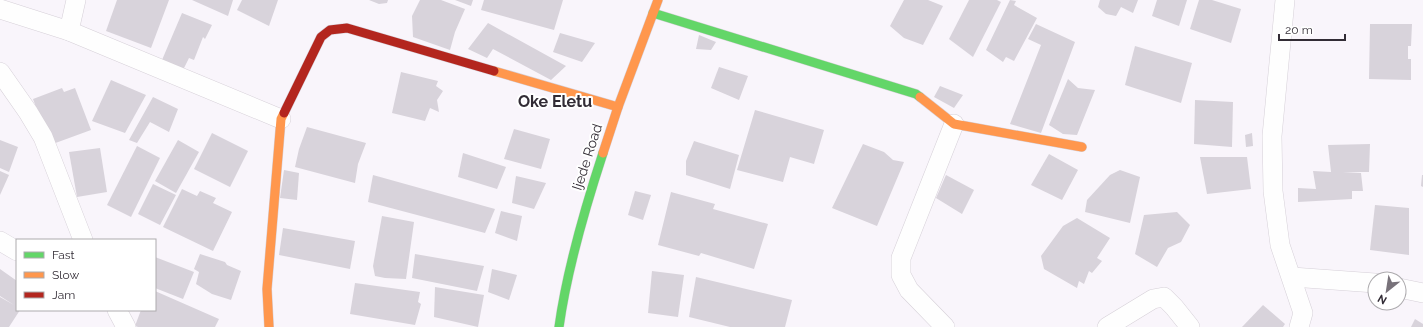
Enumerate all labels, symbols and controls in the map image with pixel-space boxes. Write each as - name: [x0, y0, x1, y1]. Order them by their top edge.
- scale bar: [1279, 16, 1345, 42]
- text: 20 m: [1285, 23, 1313, 37]
- district label: Oke Eletu: [518, 92, 592, 111]
- street label: Ijede Road: [569, 122, 605, 192]
- legend: [16, 239, 156, 311]
- text: Fast: [52, 248, 75, 262]
- text: Slow: [52, 268, 79, 282]
- north arrow: [1367, 271, 1407, 311]
- text: Jam: [52, 288, 75, 302]
- text: N: [1375, 291, 1389, 307]

